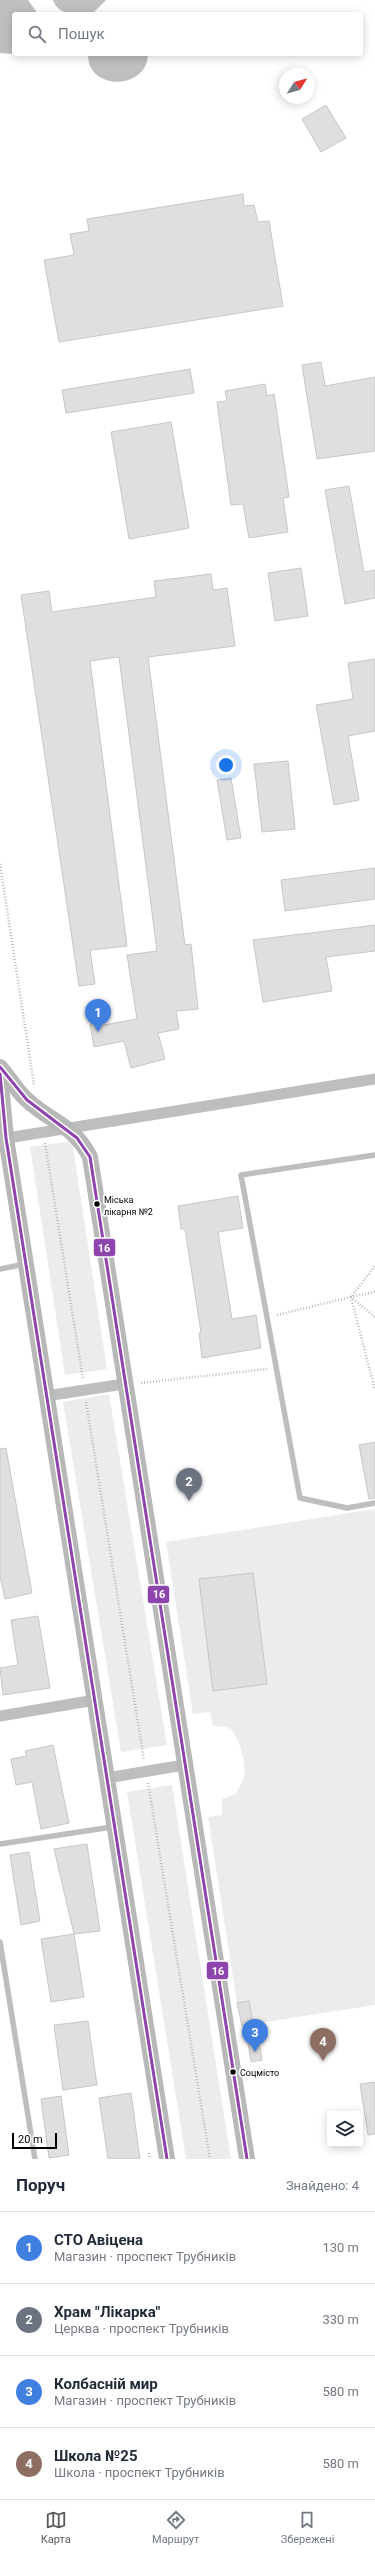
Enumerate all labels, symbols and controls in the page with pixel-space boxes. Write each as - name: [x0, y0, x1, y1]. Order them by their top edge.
- search box: [12, 12, 363, 56]
- icon: search: [26, 23, 48, 45]
- text: Пошук: [58, 25, 105, 43]
- north arrow: [279, 68, 315, 104]
- your location: [216, 755, 236, 775]
- pin: 1: [85, 999, 111, 1032]
- place label: Міська лікарня №2: [104, 1195, 153, 1217]
- marker: Міська лікарня №2: [92, 1199, 102, 1209]
- line badge: 16: [93, 1238, 116, 1257]
- text: 16: [98, 1242, 110, 1255]
- pin: 2: [176, 1468, 202, 1501]
- line badge: 16: [147, 1585, 170, 1604]
- text: 16: [153, 1588, 165, 1601]
- line badge: 16: [206, 1961, 229, 1980]
- text: 16: [212, 1965, 224, 1978]
- pin: 3: [242, 2019, 268, 2052]
- pin: 4: [310, 2028, 336, 2061]
- marker: Соцмісто: [228, 2067, 238, 2077]
- place label: Соцмісто: [240, 2068, 279, 2078]
- map controls: [327, 2111, 363, 2147]
- button: layers: [327, 2111, 363, 2147]
- scale bar: [12, 2131, 57, 2150]
- text: 20 m: [18, 2133, 43, 2146]
- text: Поруч: [16, 2175, 65, 2195]
- text: Знайдено: 4: [286, 2178, 359, 2193]
- text: СТО Авіцена: [54, 2231, 143, 2249]
- text: 1: [25, 2240, 33, 2255]
- text: 130 m: [322, 2240, 359, 2255]
- text: Магазин · проспект Трубників: [54, 2249, 236, 2264]
- text: Храм "Лікарка": [54, 2303, 160, 2321]
- text: 2: [25, 2312, 33, 2327]
- text: 330 m: [322, 2312, 359, 2327]
- text: Церква · проспект Трубників: [54, 2321, 229, 2336]
- text: Колбасній мир: [54, 2375, 158, 2393]
- text: 3: [25, 2384, 33, 2399]
- text: 580 m: [322, 2384, 359, 2399]
- text: Магазин · проспект Трубників: [54, 2393, 236, 2408]
- text: Школа №25: [54, 2447, 138, 2465]
- text: 4: [25, 2456, 33, 2471]
- text: 580 m: [322, 2456, 359, 2471]
- text: Школа · проспект Трубників: [54, 2465, 225, 2480]
- tab: Карта: [41, 2509, 71, 2546]
- tab: Маршрут: [152, 2509, 199, 2546]
- tab: Збережені: [281, 2509, 334, 2546]

